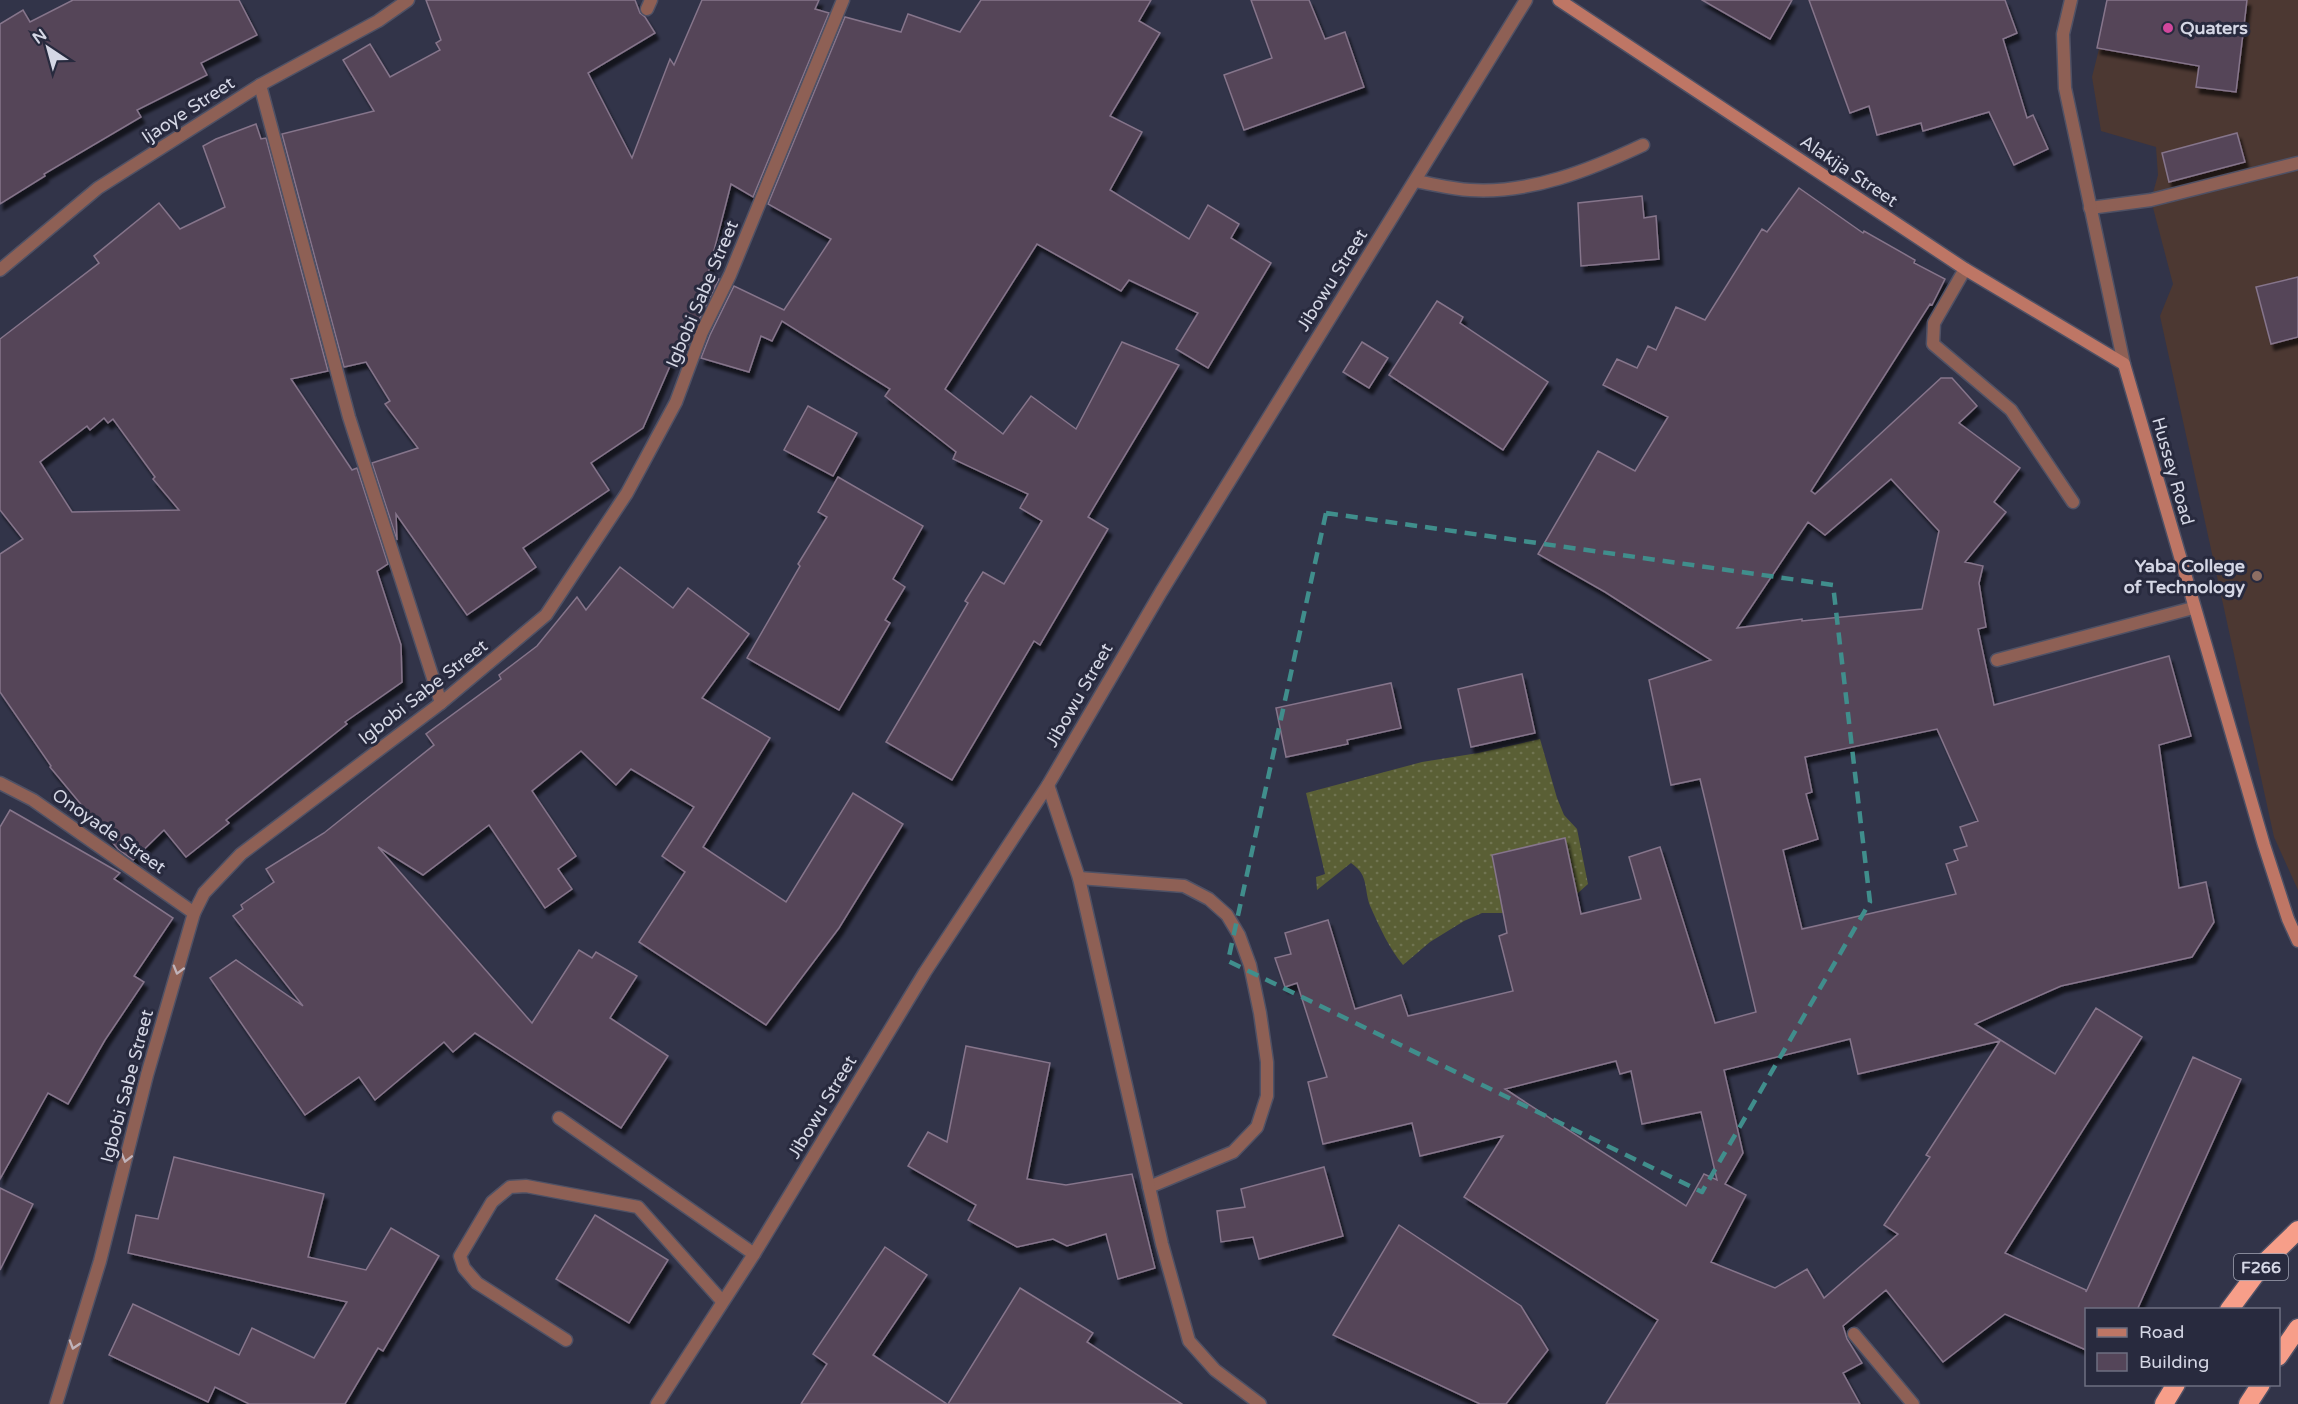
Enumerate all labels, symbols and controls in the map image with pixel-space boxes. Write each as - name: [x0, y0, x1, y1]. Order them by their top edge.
- place label: Quaters: [2180, 17, 2248, 39]
- north arrow: [18, 18, 78, 78]
- marker: Quaters: [2161, 21, 2175, 35]
- text: N: [29, 25, 51, 49]
- street label: Ijaoye Street: [137, 72, 239, 148]
- street label: Alakija Street: [1796, 130, 1902, 212]
- street label: Igbobi Sabe Street: [661, 217, 743, 371]
- street label: Jibowu Street: [1292, 225, 1372, 335]
- street label: Hussey Road: [2147, 414, 2199, 528]
- place label: Yaba College of Technology: [2124, 555, 2245, 598]
- marker: Yaba College of Technology: [2250, 569, 2264, 583]
- street label: Igbobi Sabe Street: [354, 635, 492, 749]
- street label: Jibowu Street: [1040, 639, 1118, 751]
- street label: Onoyade Street: [48, 784, 170, 878]
- one-way arrow: [173, 964, 185, 974]
- street label: Igbobi Sabe Street: [96, 1007, 158, 1165]
- street label: Jibowu Street: [783, 1051, 861, 1163]
- one-way arrow: [121, 1152, 134, 1162]
- road number: F266: [2234, 1254, 2288, 1280]
- legend: [2085, 1308, 2280, 1386]
- text: Road: [2139, 1321, 2184, 1343]
- one-way arrow: [69, 1340, 81, 1350]
- text: Building: [2139, 1351, 2209, 1373]

